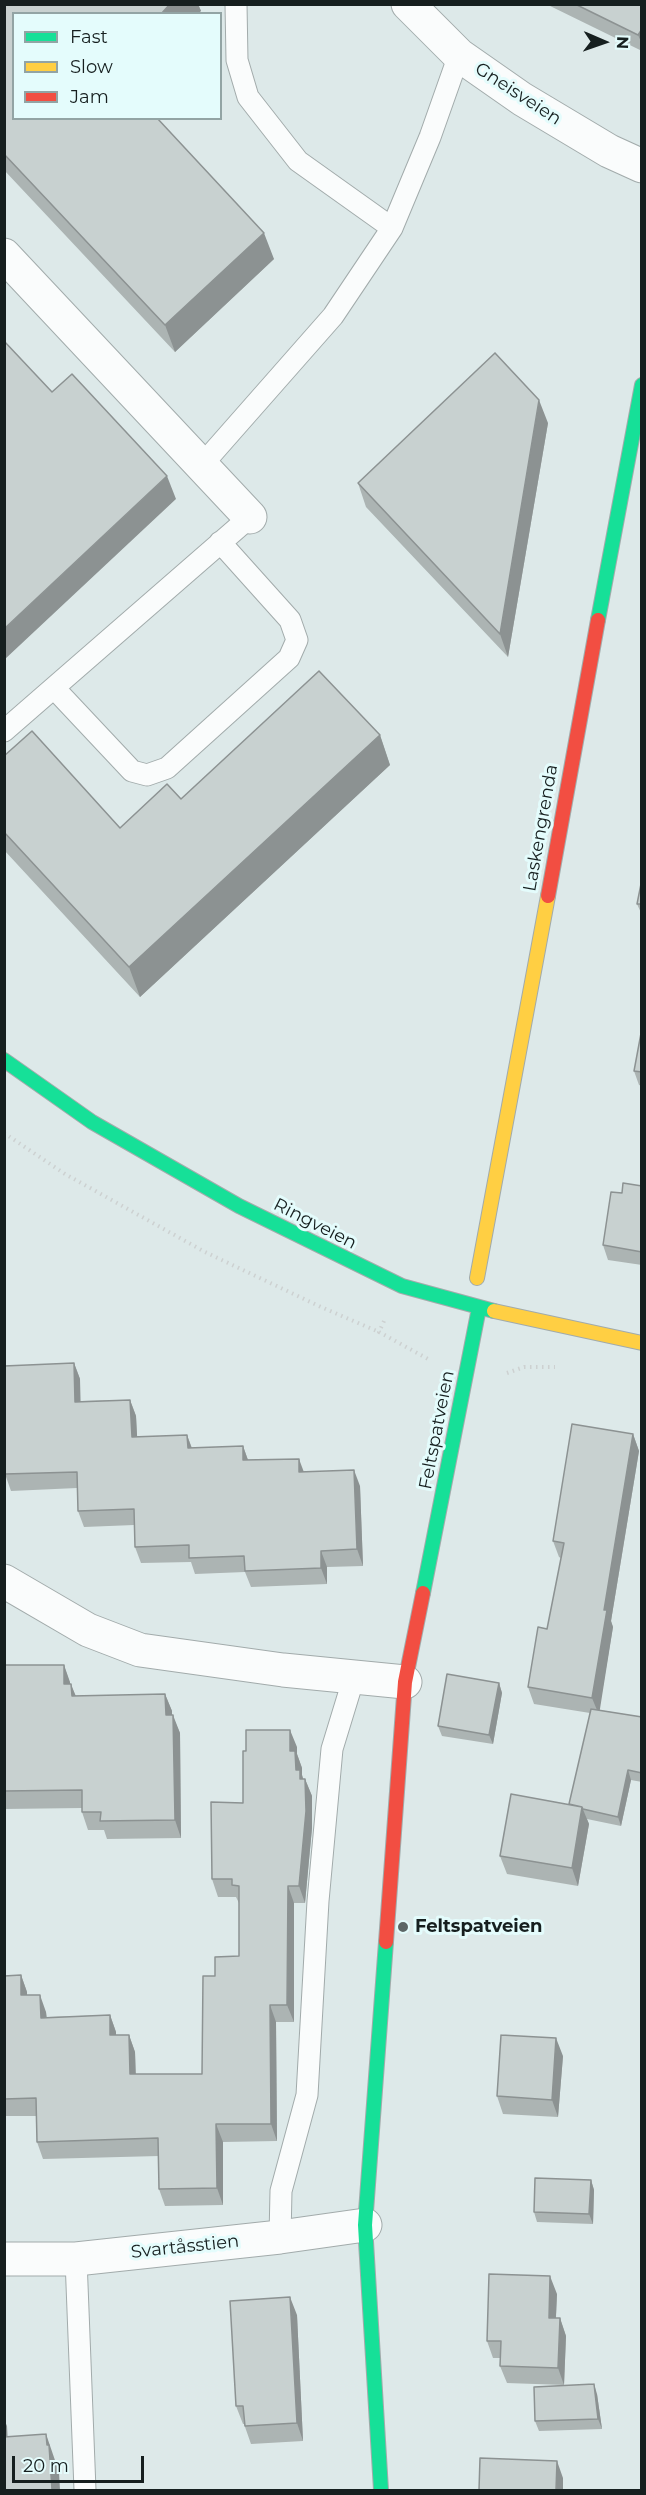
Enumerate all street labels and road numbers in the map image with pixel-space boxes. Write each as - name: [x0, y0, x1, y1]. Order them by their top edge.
- street label: Gneisveien: [471, 58, 565, 130]
- street label: Laskengrenda: [519, 763, 563, 893]
- street label: Ringveien: [270, 1194, 360, 1254]
- street label: Feltspatveien: [415, 1369, 459, 1491]
- street label: Svartåsstien: [130, 2231, 240, 2263]

